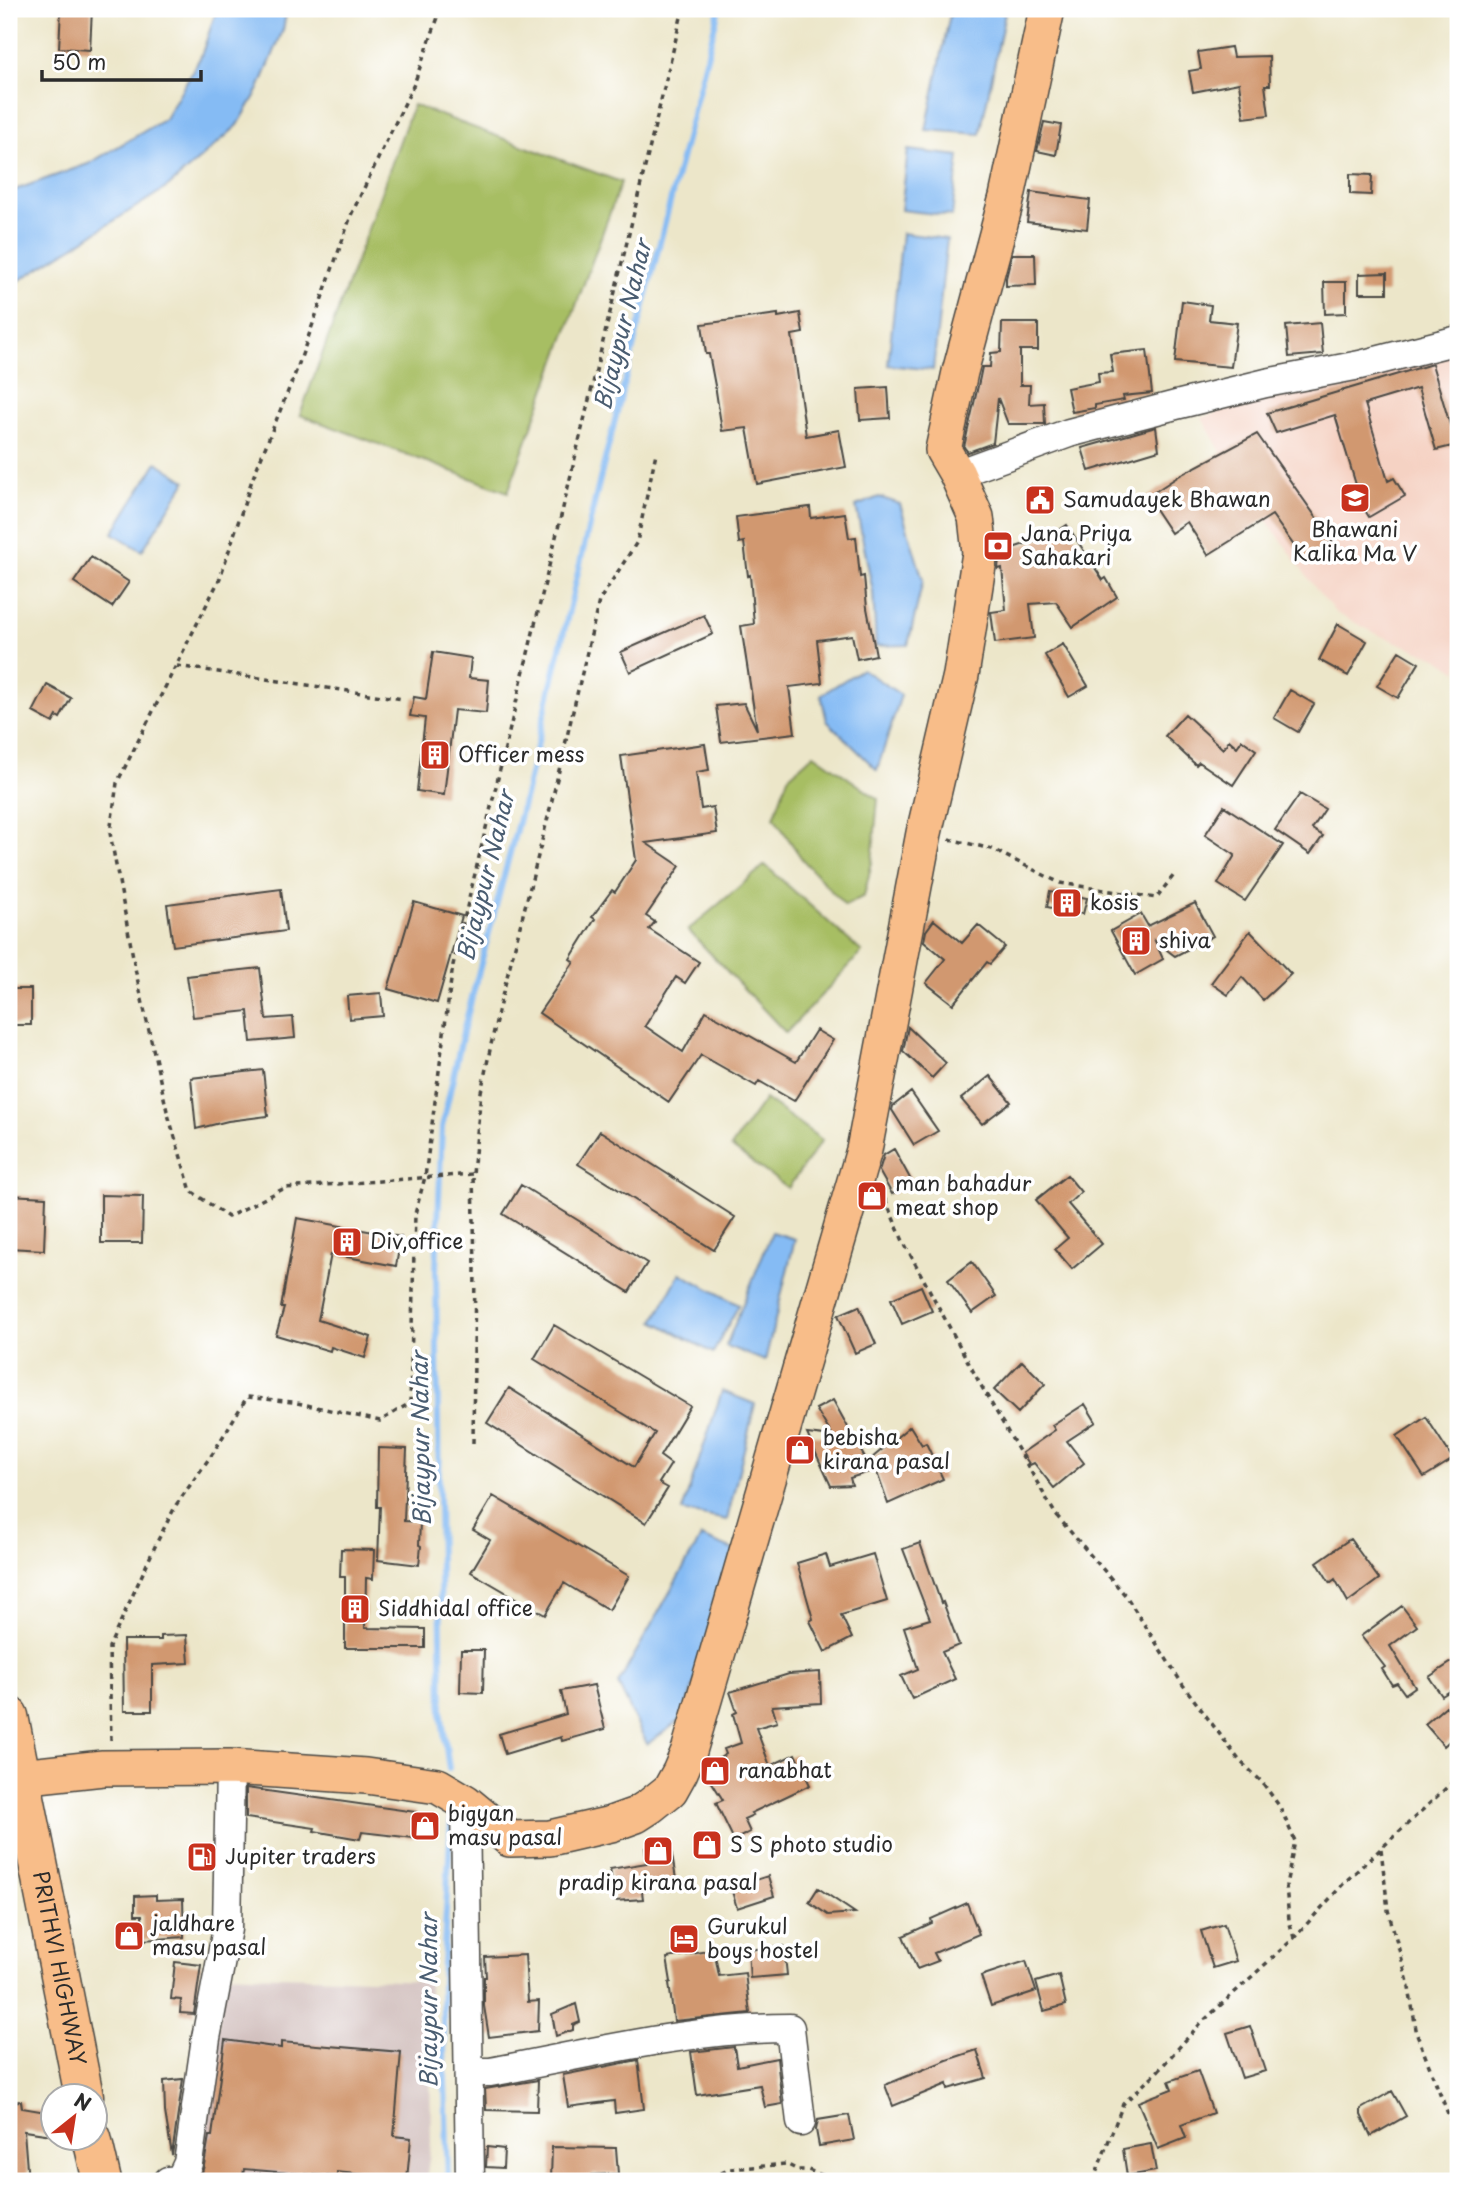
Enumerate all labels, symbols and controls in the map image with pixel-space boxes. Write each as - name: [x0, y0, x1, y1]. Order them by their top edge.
- scale bar: [42, 38, 201, 82]
- text: 50 m: [52, 45, 106, 77]
- water label: Bijaypur Nahar: [584, 232, 660, 413]
- school or university icon: Bhawani Kalika Ma V: [1338, 481, 1372, 515]
- place label: Samudayek Bhawan: [1063, 482, 1271, 514]
- public building icon: Samudayek Bhawan: [1023, 483, 1057, 517]
- place label: Bhawani Kalika Ma V: [1293, 512, 1417, 568]
- place label: Jana Priya Sahakari: [1021, 516, 1132, 572]
- bank icon: Jana Priya Sahakari: [981, 529, 1015, 563]
- place label: Officer mess: [458, 737, 585, 769]
- building icon: Officer mess: [418, 738, 452, 772]
- water label: Bijaypur Nahar: [447, 783, 523, 964]
- place label: kosis: [1090, 885, 1139, 917]
- building icon: kosis: [1050, 886, 1084, 920]
- place label: shiva: [1159, 923, 1211, 955]
- building icon: shiva: [1119, 924, 1153, 958]
- place label: man bahadur meat shop: [895, 1166, 1032, 1222]
- shop icon: man bahadur meat shop: [855, 1179, 889, 1213]
- place label: Div,office: [370, 1224, 463, 1256]
- building icon: Div,office: [330, 1225, 364, 1259]
- water label: Bijaypur Nahar: [400, 1348, 439, 1526]
- place label: bebisha kirana pasal: [823, 1420, 950, 1476]
- shop icon: bebisha kirana pasal: [783, 1433, 817, 1467]
- place label: Siddhidal office: [378, 1591, 533, 1623]
- building icon: Siddhidal office: [338, 1592, 372, 1626]
- place label: ranabhat: [738, 1753, 832, 1785]
- shop icon: ranabhat: [698, 1754, 732, 1788]
- place label: bigyan masu pasal: [448, 1796, 562, 1852]
- shop icon: bigyan masu pasal: [408, 1809, 442, 1843]
- place label: S S photo studio: [730, 1827, 893, 1859]
- shop icon: S S photo studio: [690, 1828, 724, 1862]
- shop icon: pradip kirana pasal: [641, 1834, 675, 1868]
- place label: Jupiter traders: [225, 1839, 376, 1871]
- fuel station icon: Jupiter traders: [185, 1840, 219, 1874]
- place label: pradip kirana pasal: [558, 1865, 758, 1897]
- street label: PRITHVI HIGHWAY: [26, 1868, 96, 2068]
- place label: jaldhare masu pasal: [150, 1906, 266, 1962]
- place label: Gurukul boys hostel: [707, 1909, 819, 1965]
- water label: Bijaypur Nahar: [410, 1910, 445, 2088]
- shop icon: jaldhare masu pasal: [112, 1919, 146, 1953]
- hotel icon: Gurukul boys hostel: [667, 1922, 701, 1956]
- north arrow: [38, 2082, 108, 2152]
- text: N: [69, 2086, 97, 2117]

